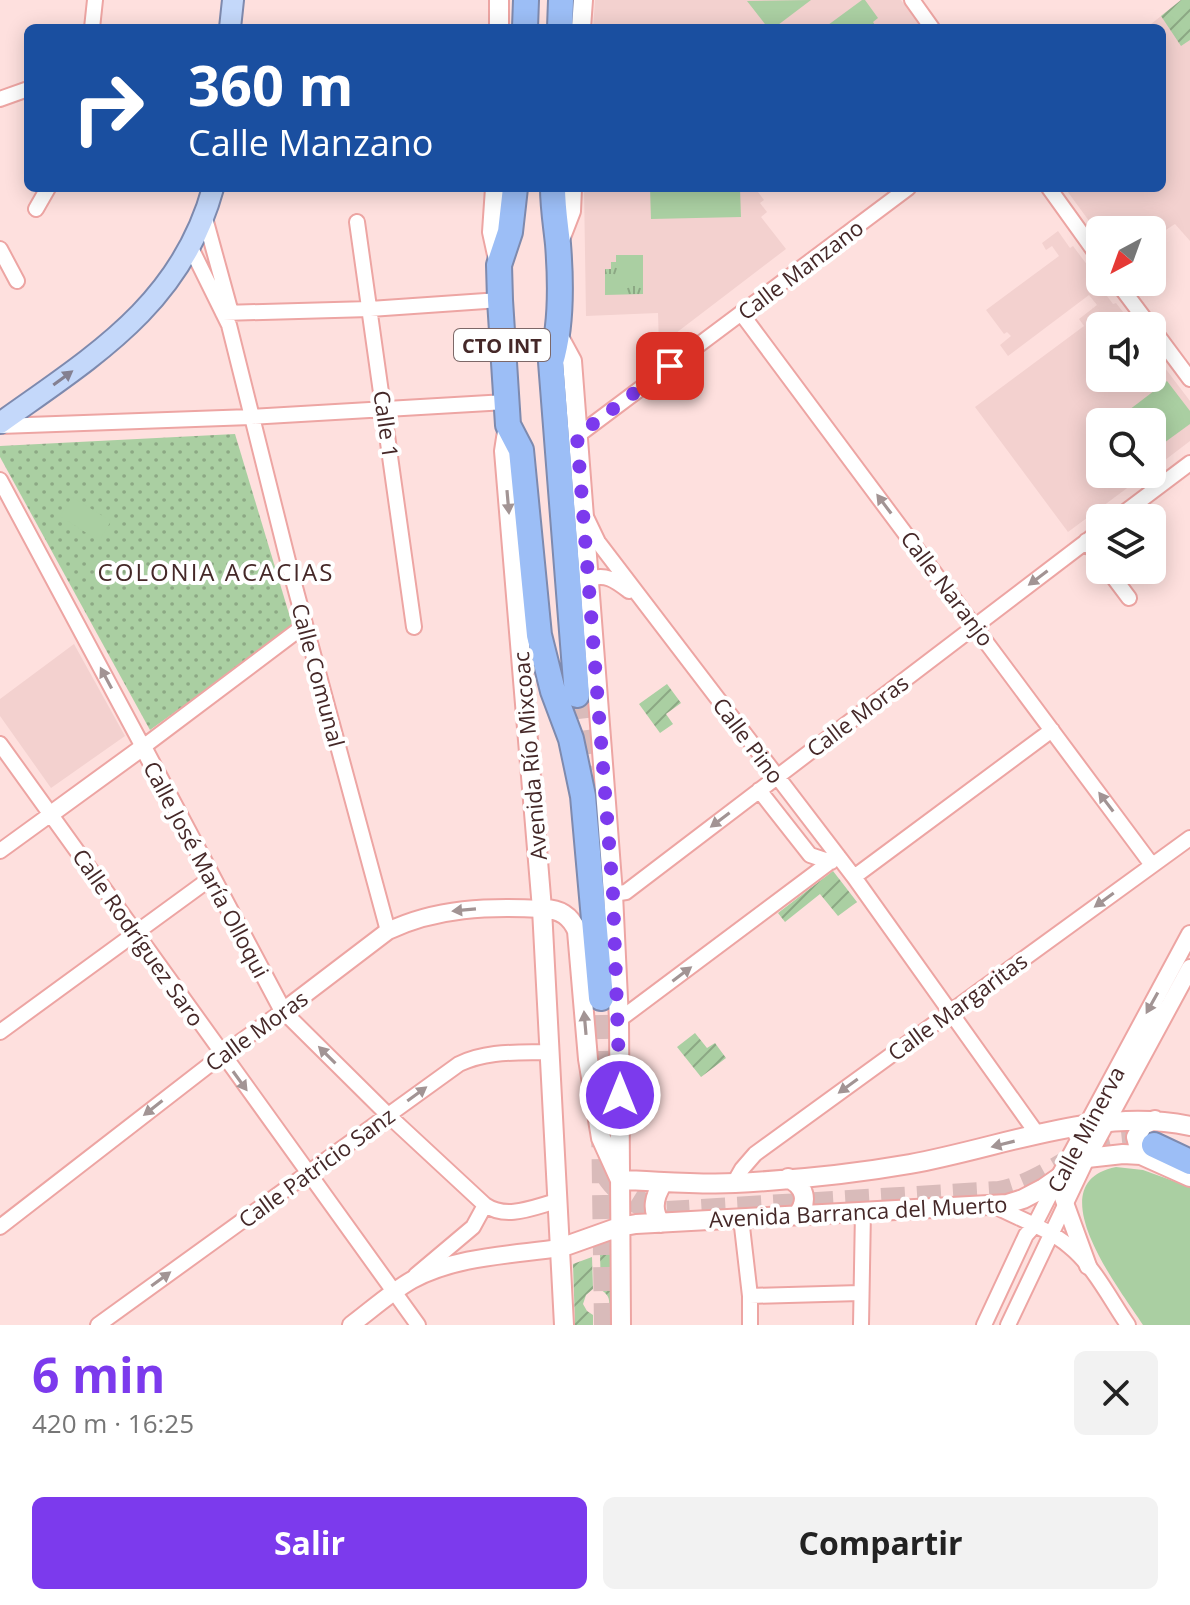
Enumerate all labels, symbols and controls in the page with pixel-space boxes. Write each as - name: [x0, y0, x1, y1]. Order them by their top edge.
- text: 360 m: [188, 46, 354, 122]
- icon: right: [56, 56, 160, 160]
- text: Calle Manzano: [188, 118, 434, 167]
- street label: Calle Manzano: [731, 212, 869, 326]
- north arrow: [1086, 216, 1166, 296]
- map controls: [1086, 216, 1166, 584]
- button: sound: [1086, 312, 1166, 392]
- road number: CTO INT: [454, 329, 550, 361]
- pin: [636, 332, 704, 400]
- icon: arrive: [648, 344, 692, 388]
- one-way arrow: [53, 371, 74, 386]
- street label: Calle 1: [367, 388, 407, 460]
- button: search: [1086, 408, 1166, 488]
- one-way arrow: [502, 490, 515, 515]
- one-way arrow: [877, 493, 893, 514]
- button: layers: [1086, 504, 1166, 584]
- street label: Calle Naranjo: [895, 524, 1001, 652]
- district label: COLONIA ACACIAS: [98, 555, 334, 588]
- one-way arrow: [1028, 569, 1048, 585]
- street label: Calle Comunal: [285, 600, 353, 750]
- street label: Avenida Río Mixcoac: [505, 651, 553, 861]
- one-way arrow: [99, 667, 113, 689]
- street label: Calle Moras: [800, 667, 914, 763]
- street label: Calle Pino: [707, 691, 791, 789]
- street label: Calle José María Olloqui: [137, 755, 277, 983]
- one-way arrow: [1099, 792, 1114, 813]
- one-way arrow: [710, 812, 730, 828]
- street label: Calle Rodríguez Saro: [66, 842, 212, 1032]
- one-way arrow: [1093, 892, 1115, 908]
- one-way arrow: [451, 904, 476, 917]
- street label: Calle Margaritas: [881, 945, 1033, 1067]
- one-way arrow: [671, 966, 692, 982]
- street label: Calle Moras: [199, 983, 313, 1077]
- one-way arrow: [1146, 991, 1159, 1014]
- one-way arrow: [578, 1010, 591, 1035]
- one-way arrow: [318, 1046, 337, 1065]
- position arrow: [578, 1053, 662, 1137]
- street label: Calle Minerva: [1039, 1061, 1131, 1197]
- one-way arrow: [232, 1070, 248, 1091]
- one-way arrow: [838, 1077, 859, 1093]
- one-way arrow: [407, 1087, 428, 1102]
- one-way arrow: [143, 1099, 163, 1116]
- street label: Calle Patricio Sanz: [232, 1100, 400, 1234]
- one-way arrow: [990, 1138, 1015, 1150]
- street label: Avenida Barranca del Muerto: [708, 1188, 1008, 1234]
- one-way arrow: [150, 1271, 172, 1287]
- text: 6 min: [32, 1342, 165, 1407]
- button: close: [1074, 1351, 1158, 1435]
- text: 420 m · 16:25: [32, 1405, 194, 1441]
- button: Salir: [32, 1497, 587, 1589]
- button: Compartir: [603, 1497, 1158, 1589]

